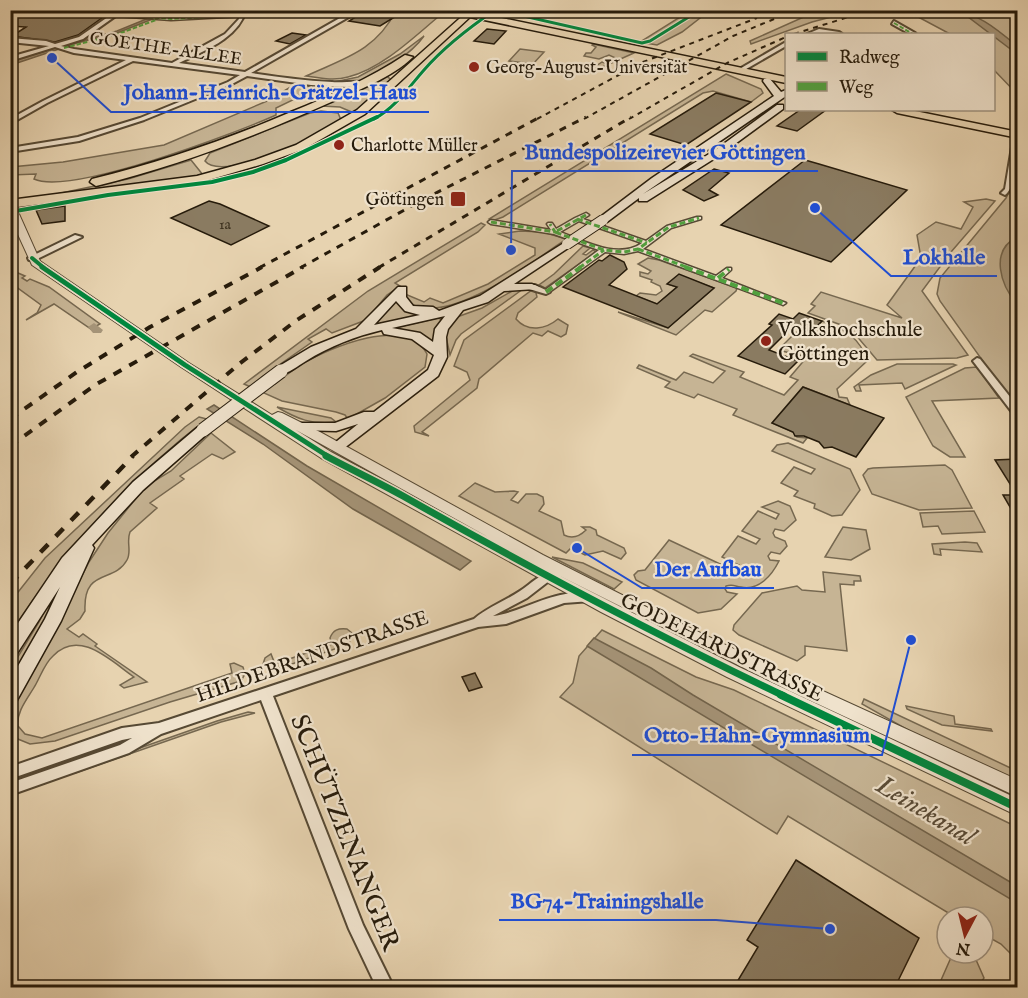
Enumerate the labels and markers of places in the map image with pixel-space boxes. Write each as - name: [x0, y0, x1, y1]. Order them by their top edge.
- place label: Georg-August-Universität: [486, 57, 688, 80]
- marker: Georg-August-Universität: [467, 60, 481, 74]
- callout: Johann-Heinrich-Grätzel-Haus: [111, 72, 429, 112]
- callout: Bundespolizeirevier Göttingen: [512, 131, 818, 171]
- place label: Charlotte Müller: [351, 135, 478, 158]
- marker: Charlotte Müller: [332, 138, 346, 152]
- place label: Göttingen: [366, 189, 444, 212]
- marker: Göttingen: [449, 190, 467, 208]
- callout: Lokhalle: [891, 236, 997, 276]
- place label: Volkshochschule Göttingen: [777, 317, 923, 368]
- marker: Volkshochschule Göttingen: [759, 334, 773, 348]
- callout: Der Aufbau: [642, 548, 774, 588]
- callout: Otto-Hahn-Gymnasium: [632, 715, 882, 755]
- callout: BG74-Trainingshalle: [499, 880, 716, 920]

